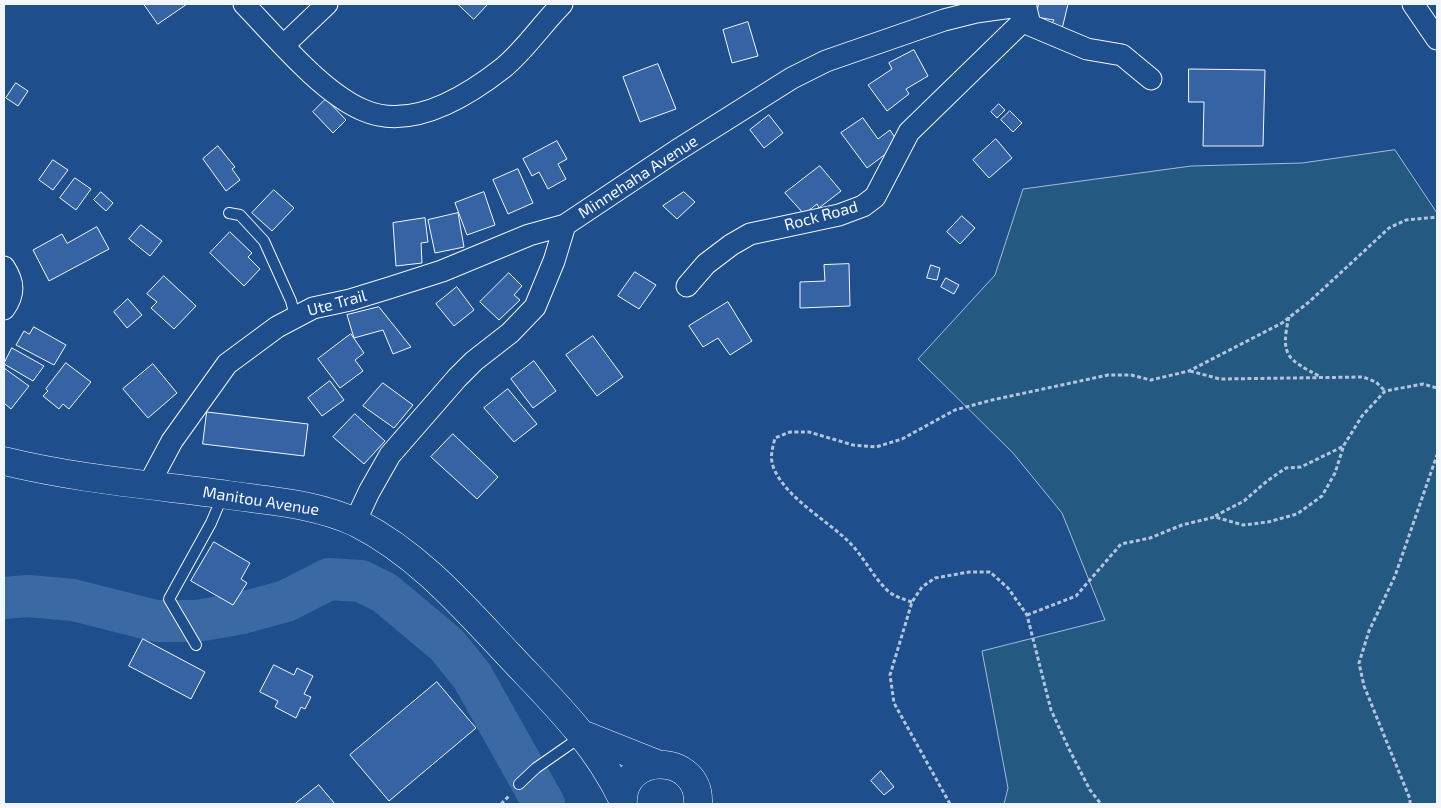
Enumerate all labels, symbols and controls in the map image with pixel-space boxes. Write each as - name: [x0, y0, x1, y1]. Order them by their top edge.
- street label: Minnehaha Avenue: [575, 131, 701, 223]
- street label: Rock Road: [782, 197, 860, 235]
- street label: Ute Trail: [305, 286, 369, 320]
- street label: Manitou Avenue: [201, 482, 321, 520]

